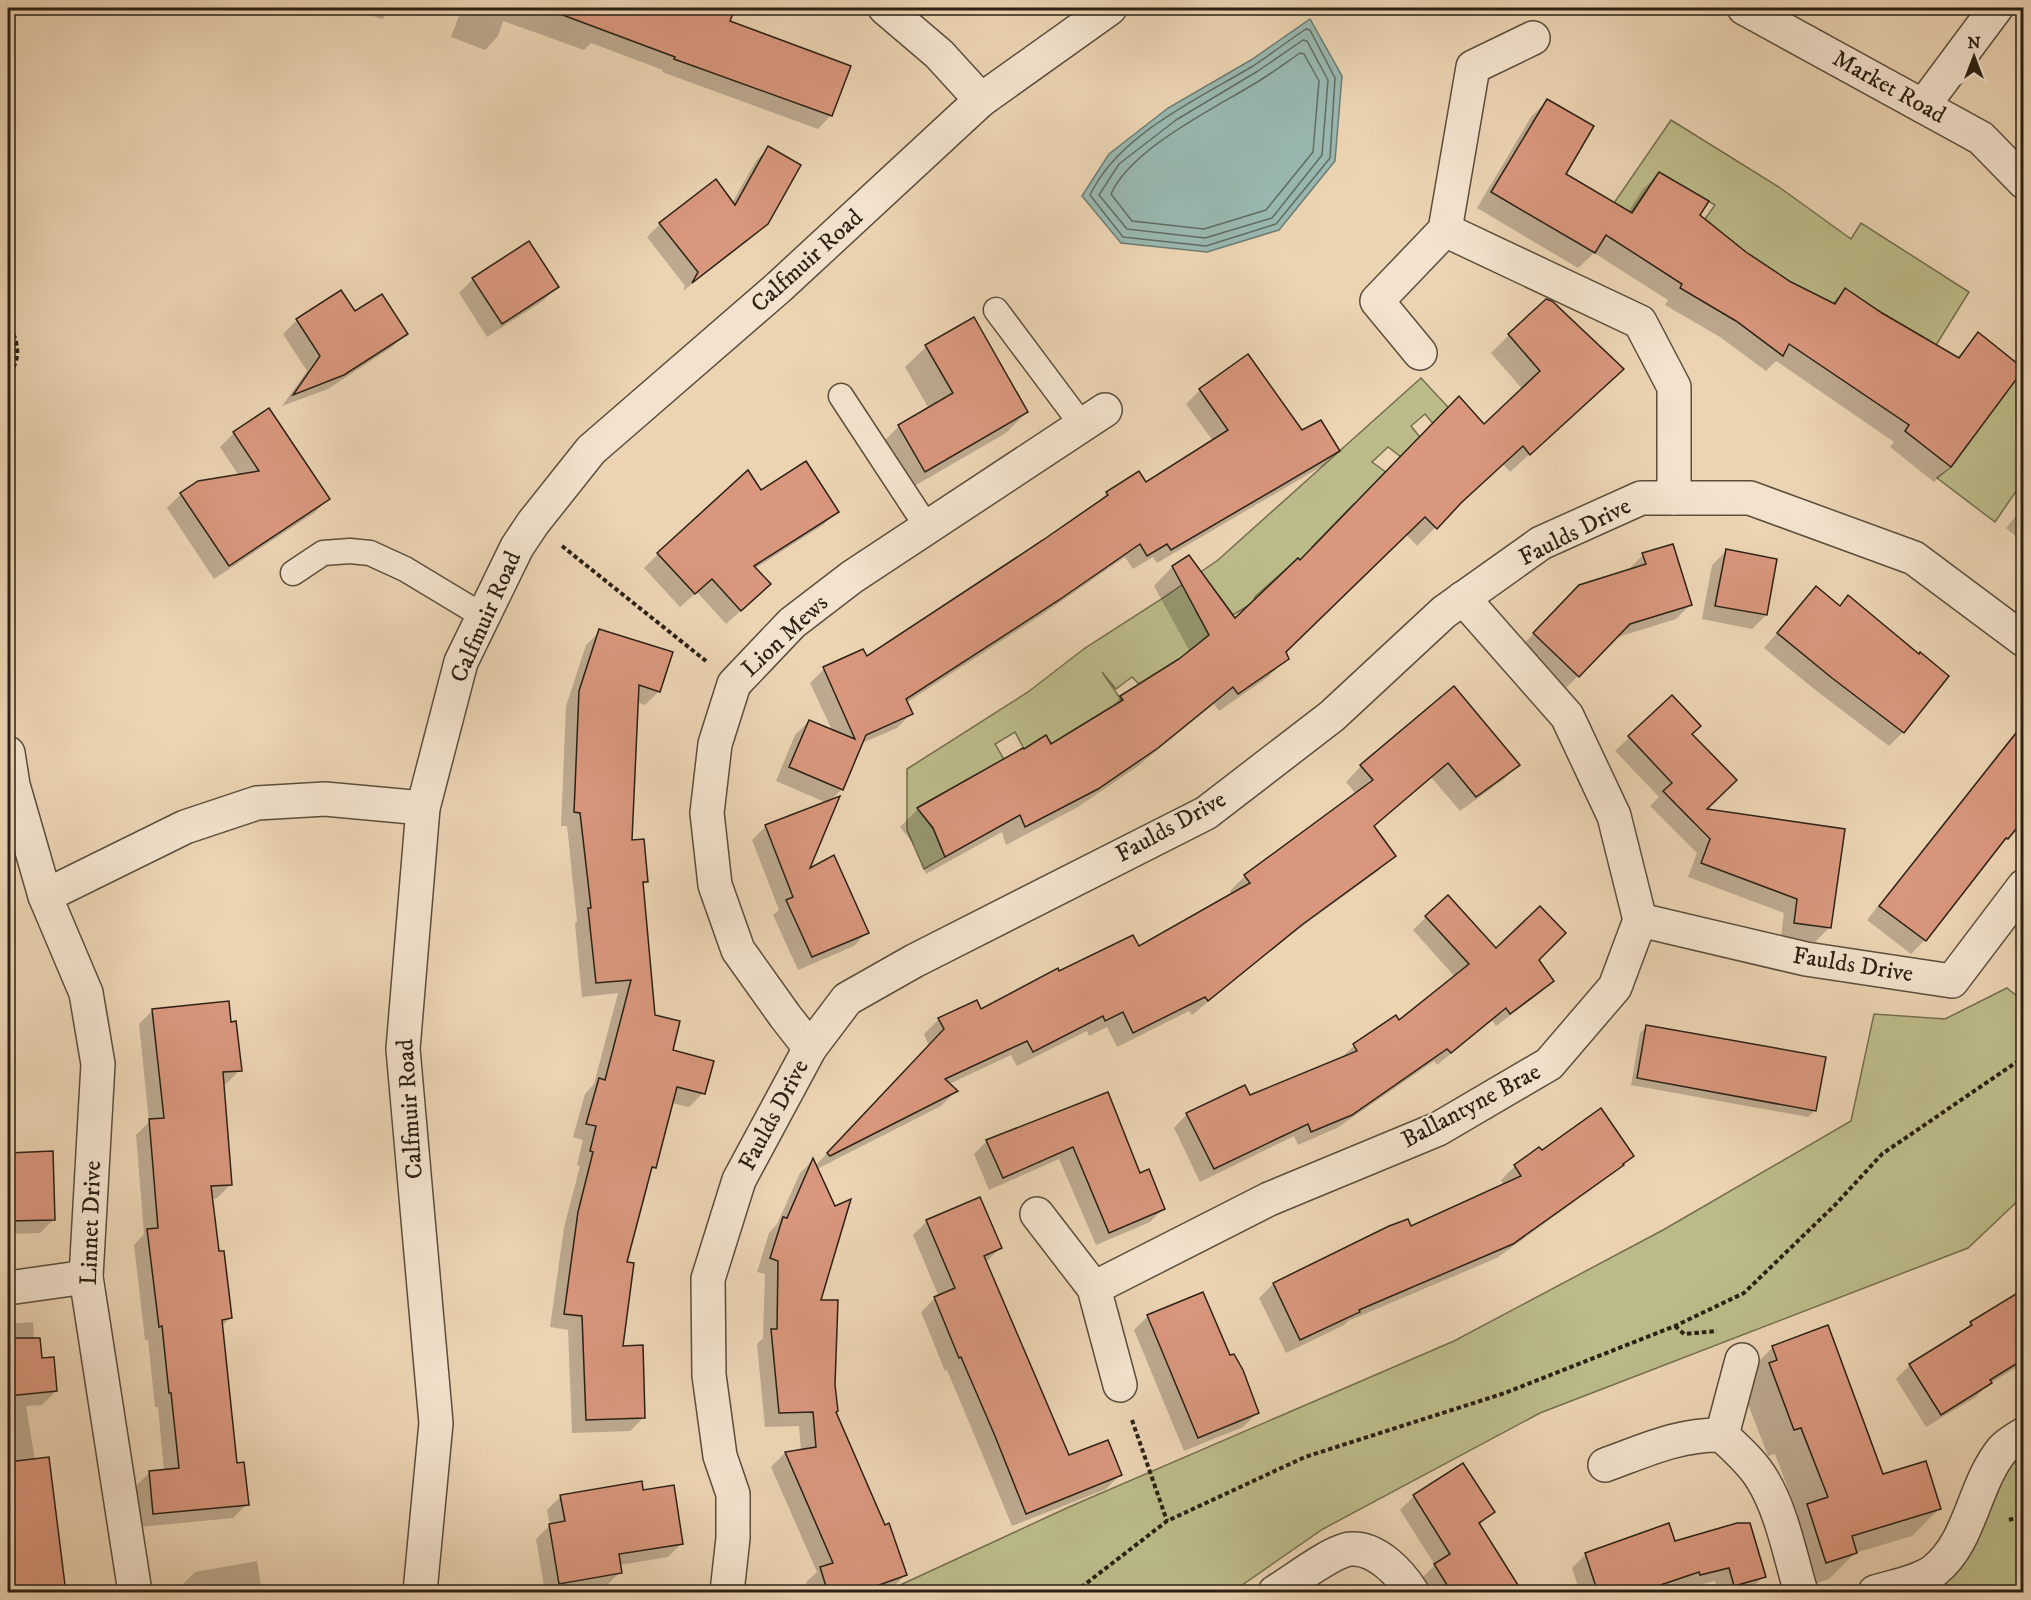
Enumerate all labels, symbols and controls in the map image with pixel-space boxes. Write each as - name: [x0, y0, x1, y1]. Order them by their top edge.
- north arrow: [1944, 27, 2004, 87]
- text: N: [1967, 33, 1981, 53]
- street label: Market Road: [1827, 44, 1951, 130]
- street label: Calfmuir Road: [745, 203, 869, 319]
- street label: Faulds Drive: [1514, 491, 1636, 573]
- street label: Calfmuir Road: [444, 547, 528, 687]
- street label: Lion Mews: [735, 588, 835, 684]
- street label: Faulds Drive: [1111, 784, 1231, 870]
- street label: Faulds Drive: [1791, 941, 1915, 989]
- street label: Calfmuir Road: [390, 1038, 430, 1180]
- street label: Faulds Drive: [732, 1054, 816, 1176]
- street label: Ballantyne Brae: [1396, 1057, 1546, 1155]
- street label: Linnet Drive: [74, 1160, 108, 1286]

